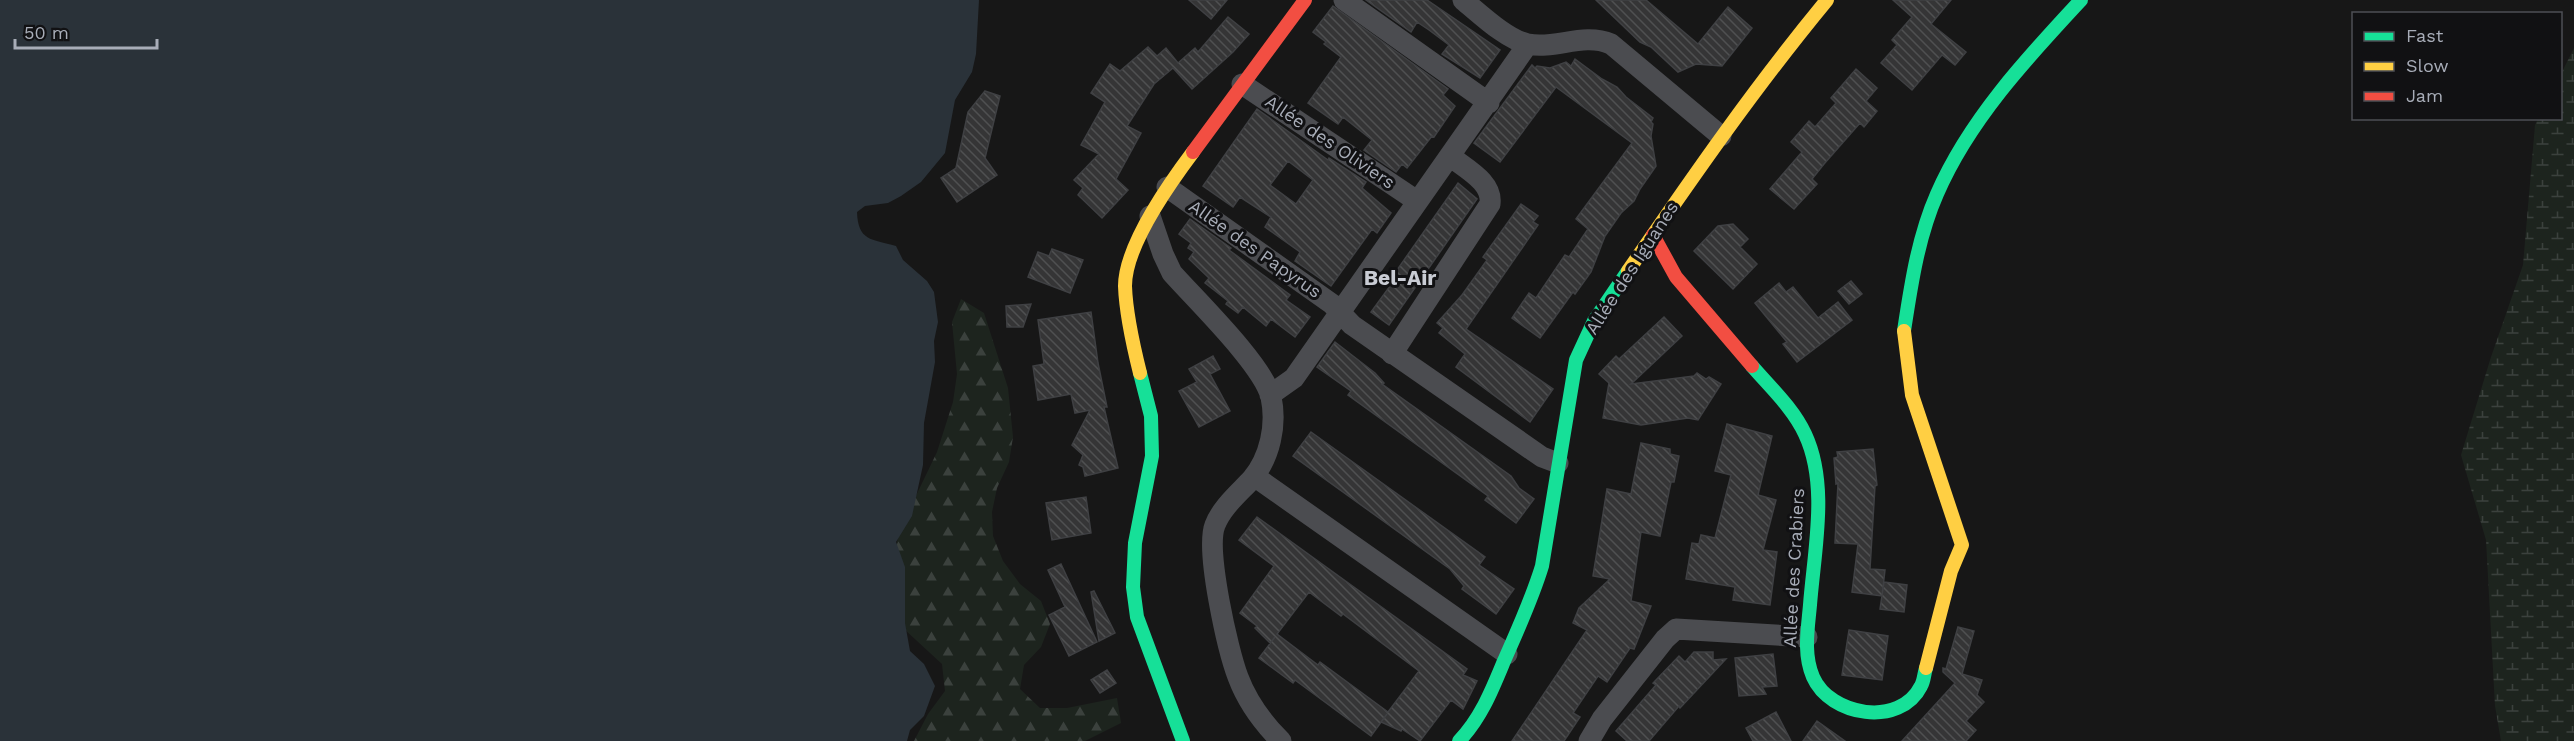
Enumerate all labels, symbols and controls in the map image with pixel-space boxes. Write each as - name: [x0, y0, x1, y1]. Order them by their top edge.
- scale bar: [15, 12, 158, 50]
- legend: [2352, 12, 2562, 120]
- text: 50 m: [24, 22, 69, 43]
- text: Fast: [2406, 25, 2444, 46]
- text: Slow: [2406, 55, 2449, 76]
- text: Jam: [2406, 85, 2443, 106]
- street label: Allée des Oliviers: [1261, 90, 1399, 193]
- street label: Allée des Papyrus: [1185, 195, 1325, 302]
- street label: Allée des Iguanes: [1581, 197, 1682, 338]
- district label: Bel-Air: [1364, 265, 1436, 290]
- street label: Allée des Crabiers: [1779, 488, 1808, 648]

